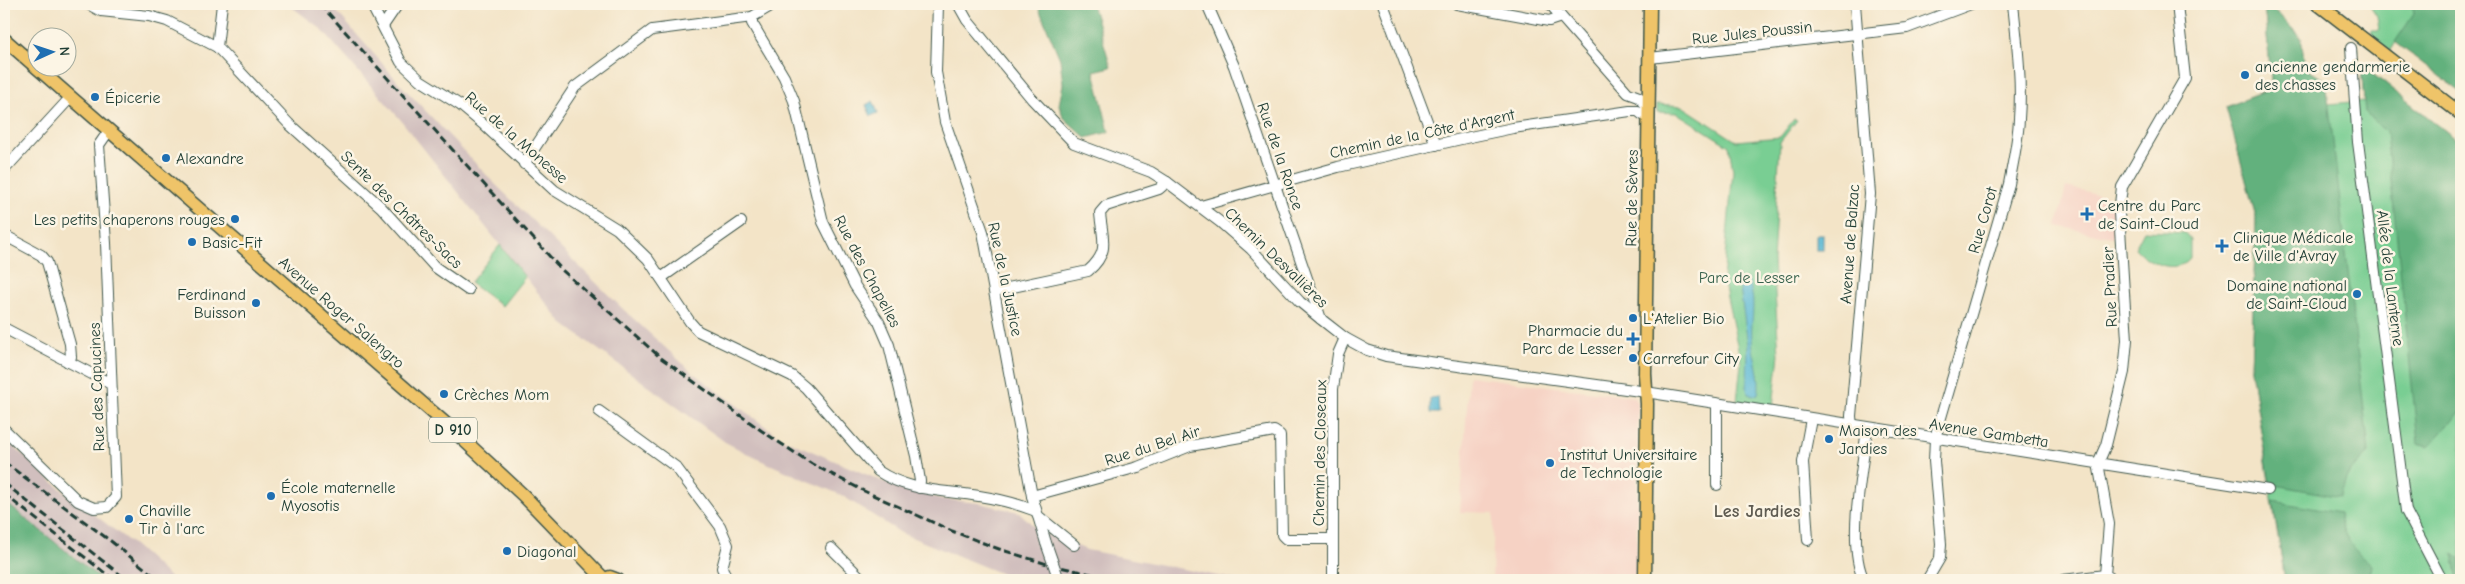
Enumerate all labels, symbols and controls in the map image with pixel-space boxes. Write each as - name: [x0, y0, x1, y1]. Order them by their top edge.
- street label: Rue Jules Poussin: [1691, 18, 1813, 48]
- north arrow: [28, 28, 78, 78]
- text: N: [56, 46, 73, 56]
- place label: ancienne gendarmerie des chasses: [2255, 58, 2410, 94]
- marker: ancienne gendarmerie des chasses: [2239, 69, 2251, 81]
- place label: Épicerie: [105, 88, 161, 107]
- street label: Rue de la Monesse: [461, 88, 571, 187]
- marker: Épicerie: [89, 91, 101, 103]
- street label: Rue de la Ronce: [1253, 100, 1307, 212]
- street label: Chemin de la Côte d'Argent: [1328, 105, 1517, 162]
- street label: Sente des Châtres-Sacs: [337, 147, 466, 273]
- street label: Rue de Sèvres: [1622, 149, 1642, 247]
- place label: Alexandre: [176, 150, 244, 168]
- marker: Alexandre: [160, 152, 172, 164]
- street label: Avenue de Balzac: [1837, 183, 1863, 305]
- street label: Rue Corot: [1965, 185, 2001, 256]
- place label: Centre du Parc de Saint-Cloud: [2098, 197, 2201, 233]
- street label: Chemin Desvallières: [1221, 204, 1332, 312]
- marker: Centre du Parc de Saint-Cloud: [2080, 207, 2094, 221]
- street label: Allée de la Lanterne: [2373, 209, 2407, 347]
- place label: Les petits chaperons rouges: [34, 211, 225, 229]
- street label: Rue des Chapelles: [830, 212, 904, 331]
- marker: Les petits chaperons rouges: [229, 213, 241, 225]
- street label: Rue de la Justice: [984, 221, 1026, 338]
- place label: Clinique Médicale de Ville d'Avray: [2233, 229, 2353, 265]
- place label: Basic-Fit: [202, 234, 262, 252]
- marker: Basic-Fit: [186, 236, 198, 248]
- marker: Clinique Médicale de Ville d'Avray: [2215, 239, 2229, 253]
- street label: Rue Pradier: [2099, 245, 2121, 328]
- street label: Avenue Roger Salengro: [275, 253, 408, 372]
- park label: Parc de Lesser: [1699, 269, 1800, 287]
- place label: Domaine national de Saint-Cloud: [2227, 277, 2347, 313]
- place label: Ferdinand Buisson: [177, 286, 246, 322]
- marker: Domaine national de Saint-Cloud: [2351, 288, 2363, 300]
- marker: Ferdinand Buisson: [250, 297, 262, 309]
- place label: L'Atelier Bio: [1643, 310, 1724, 328]
- marker: L'Atelier Bio: [1627, 312, 1639, 324]
- street label: Rue des Capucines: [86, 322, 108, 452]
- place label: Pharmacie du Parc de Lesser: [1522, 322, 1624, 358]
- marker: Pharmacie du Parc de Lesser: [1627, 333, 1639, 345]
- place label: Carrefour City: [1643, 350, 1740, 368]
- marker: Carrefour City: [1627, 352, 1639, 364]
- street label: Chemin des Closeaux: [1310, 379, 1330, 526]
- place label: Crèches Mom: [454, 386, 549, 404]
- marker: Crèches Mom: [438, 388, 450, 400]
- street label: Avenue Gambetta: [1928, 415, 2050, 451]
- road number: D 910: [429, 418, 477, 442]
- street label: Rue du Bel Air: [1102, 422, 1203, 470]
- place label: Maison des Jardies: [1839, 422, 1917, 458]
- marker: Maison des Jardies: [1823, 433, 1835, 445]
- place label: Institut Universitaire de Technologie: [1560, 446, 1697, 482]
- marker: Institut Universitaire de Technologie: [1544, 457, 1556, 469]
- place label: École maternelle Myosotis: [281, 478, 396, 515]
- marker: École maternelle Myosotis: [265, 490, 277, 502]
- district label: Les Jardies: [1714, 501, 1801, 522]
- place label: Chaville Tir à l'arc: [139, 502, 205, 538]
- marker: Chaville Tir à l'arc: [123, 513, 135, 525]
- place label: Diagonal: [517, 543, 577, 561]
- marker: Diagonal: [501, 545, 513, 557]

